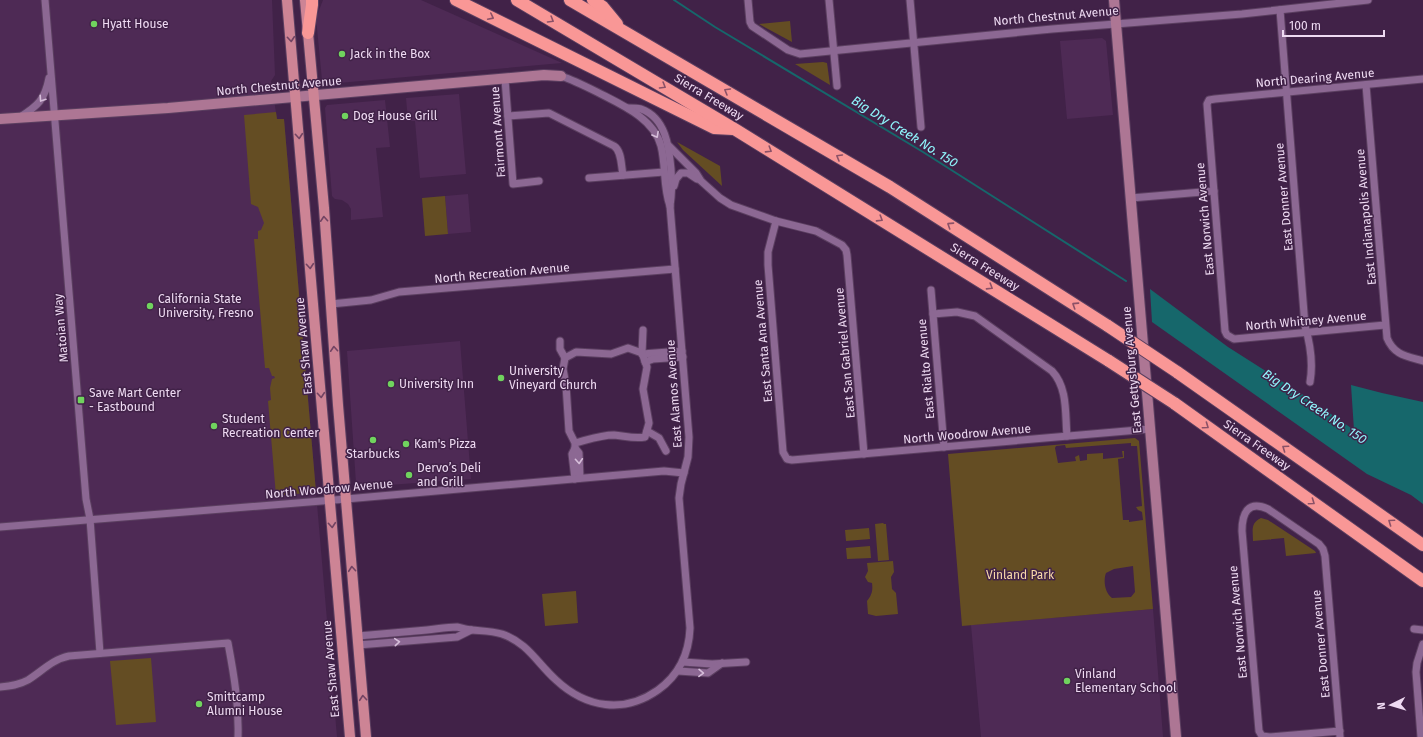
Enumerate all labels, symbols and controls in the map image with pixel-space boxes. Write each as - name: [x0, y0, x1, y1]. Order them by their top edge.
- street label: North Chestnut Avenue: [993, 4, 1119, 28]
- scale bar: [1283, 12, 1384, 38]
- one-way arrow: [487, 13, 494, 20]
- one-way arrow: [547, 15, 554, 22]
- place label: Hyatt House: [102, 17, 169, 31]
- marker: Hyatt House: [89, 19, 99, 29]
- text: 100 m: [1289, 19, 1321, 33]
- one-way arrow: [286, 36, 295, 42]
- place label: Jack in the Box: [350, 47, 430, 61]
- marker: Jack in the Box: [337, 49, 347, 59]
- street label: North Dearing Avenue: [1255, 66, 1375, 90]
- street label: Sierra Freeway: [672, 71, 746, 123]
- street label: North Chestnut Avenue: [216, 74, 342, 98]
- one-way arrow: [659, 81, 666, 89]
- street label: Fairmont Avenue: [488, 86, 508, 178]
- one-way arrow: [724, 89, 731, 96]
- water label: Big Dry Creek No. 150: [849, 93, 961, 170]
- one-way arrow: [40, 94, 47, 101]
- place label: Dog House Grill: [353, 109, 438, 123]
- marker: Dog House Grill: [340, 111, 350, 121]
- one-way arrow: [651, 131, 659, 138]
- one-way arrow: [294, 133, 303, 139]
- street label: East Donner Avenue: [1272, 142, 1296, 252]
- one-way arrow: [765, 145, 772, 152]
- street label: East Indianapolis Avenue: [1353, 148, 1379, 286]
- one-way arrow: [836, 154, 843, 162]
- street label: East Norwich Avenue: [1193, 162, 1217, 276]
- one-way arrow: [876, 214, 883, 221]
- one-way arrow: [320, 216, 329, 222]
- one-way arrow: [947, 222, 954, 230]
- street label: Sierra Freeway: [948, 240, 1022, 294]
- street label: North Recreation Avenue: [434, 260, 570, 286]
- one-way arrow: [306, 263, 315, 269]
- street label: East Santa Ana Avenue: [751, 279, 775, 403]
- one-way arrow: [986, 282, 993, 290]
- street label: East San Gabriel Avenue: [832, 287, 858, 419]
- place label: California State University, Fresno: [158, 292, 254, 320]
- street label: Matoian Way: [51, 293, 71, 363]
- street label: East Shaw Avenue: [293, 297, 315, 395]
- marker: California State University, Fresno: [145, 301, 155, 311]
- one-way arrow: [1072, 302, 1079, 310]
- street label: East Gettysburg Avenue: [1119, 306, 1145, 434]
- street label: North Whitney Avenue: [1245, 309, 1367, 333]
- street label: East Rialto Avenue: [915, 318, 937, 420]
- street label: East Alamos Avenue: [663, 339, 685, 449]
- one-way arrow: [330, 346, 339, 352]
- place label: University Vineyard Church: [509, 364, 597, 392]
- water label: Big Dry Creek No. 150: [1260, 366, 1370, 447]
- marker: University Vineyard Church: [496, 373, 506, 383]
- place label: University Inn: [399, 377, 474, 391]
- marker: University Inn: [386, 379, 396, 389]
- place label: Save Mart Center - Eastbound: [89, 386, 181, 414]
- one-way arrow: [317, 392, 326, 398]
- marker: Save Mart Center - Eastbound: [76, 395, 86, 405]
- place label: Student Recreation Center: [222, 412, 319, 440]
- street label: Sierra Freeway: [1221, 417, 1293, 473]
- marker: Student Recreation Center: [209, 421, 219, 431]
- street label: North Woodrow Avenue: [903, 421, 1031, 447]
- one-way arrow: [1202, 421, 1209, 429]
- marker: Starbucks: [368, 435, 378, 445]
- place label: Kam's Pizza: [414, 437, 476, 451]
- marker: Kam's Pizza: [401, 439, 411, 449]
- one-way arrow: [1282, 445, 1289, 453]
- place label: Starbucks: [346, 447, 400, 461]
- one-way arrow: [575, 458, 584, 464]
- place label: Dervo’s Deli and Grill: [417, 461, 481, 489]
- marker: Dervo’s Deli and Grill: [404, 470, 414, 480]
- street label: North Woodrow Avenue: [265, 476, 393, 502]
- one-way arrow: [1308, 497, 1315, 504]
- one-way arrow: [1388, 519, 1395, 527]
- one-way arrow: [327, 522, 336, 528]
- street label: East Norwich Avenue: [1226, 565, 1250, 679]
- one-way arrow: [347, 566, 356, 572]
- park label: Vinland Park: [986, 568, 1055, 582]
- street label: East Donner Avenue: [1309, 589, 1333, 699]
- street label: East Shaw Avenue: [320, 620, 342, 718]
- one-way arrow: [394, 638, 400, 647]
- place label: Vinland Elementary School: [1075, 667, 1177, 695]
- one-way arrow: [698, 668, 704, 677]
- marker: Vinland Elementary School: [1062, 676, 1072, 686]
- north arrow: [1371, 685, 1411, 725]
- place label: Smittcamp Alumni House: [207, 690, 283, 718]
- one-way arrow: [358, 695, 367, 701]
- marker: Smittcamp Alumni House: [194, 699, 204, 709]
- text: N: [1375, 702, 1388, 710]

